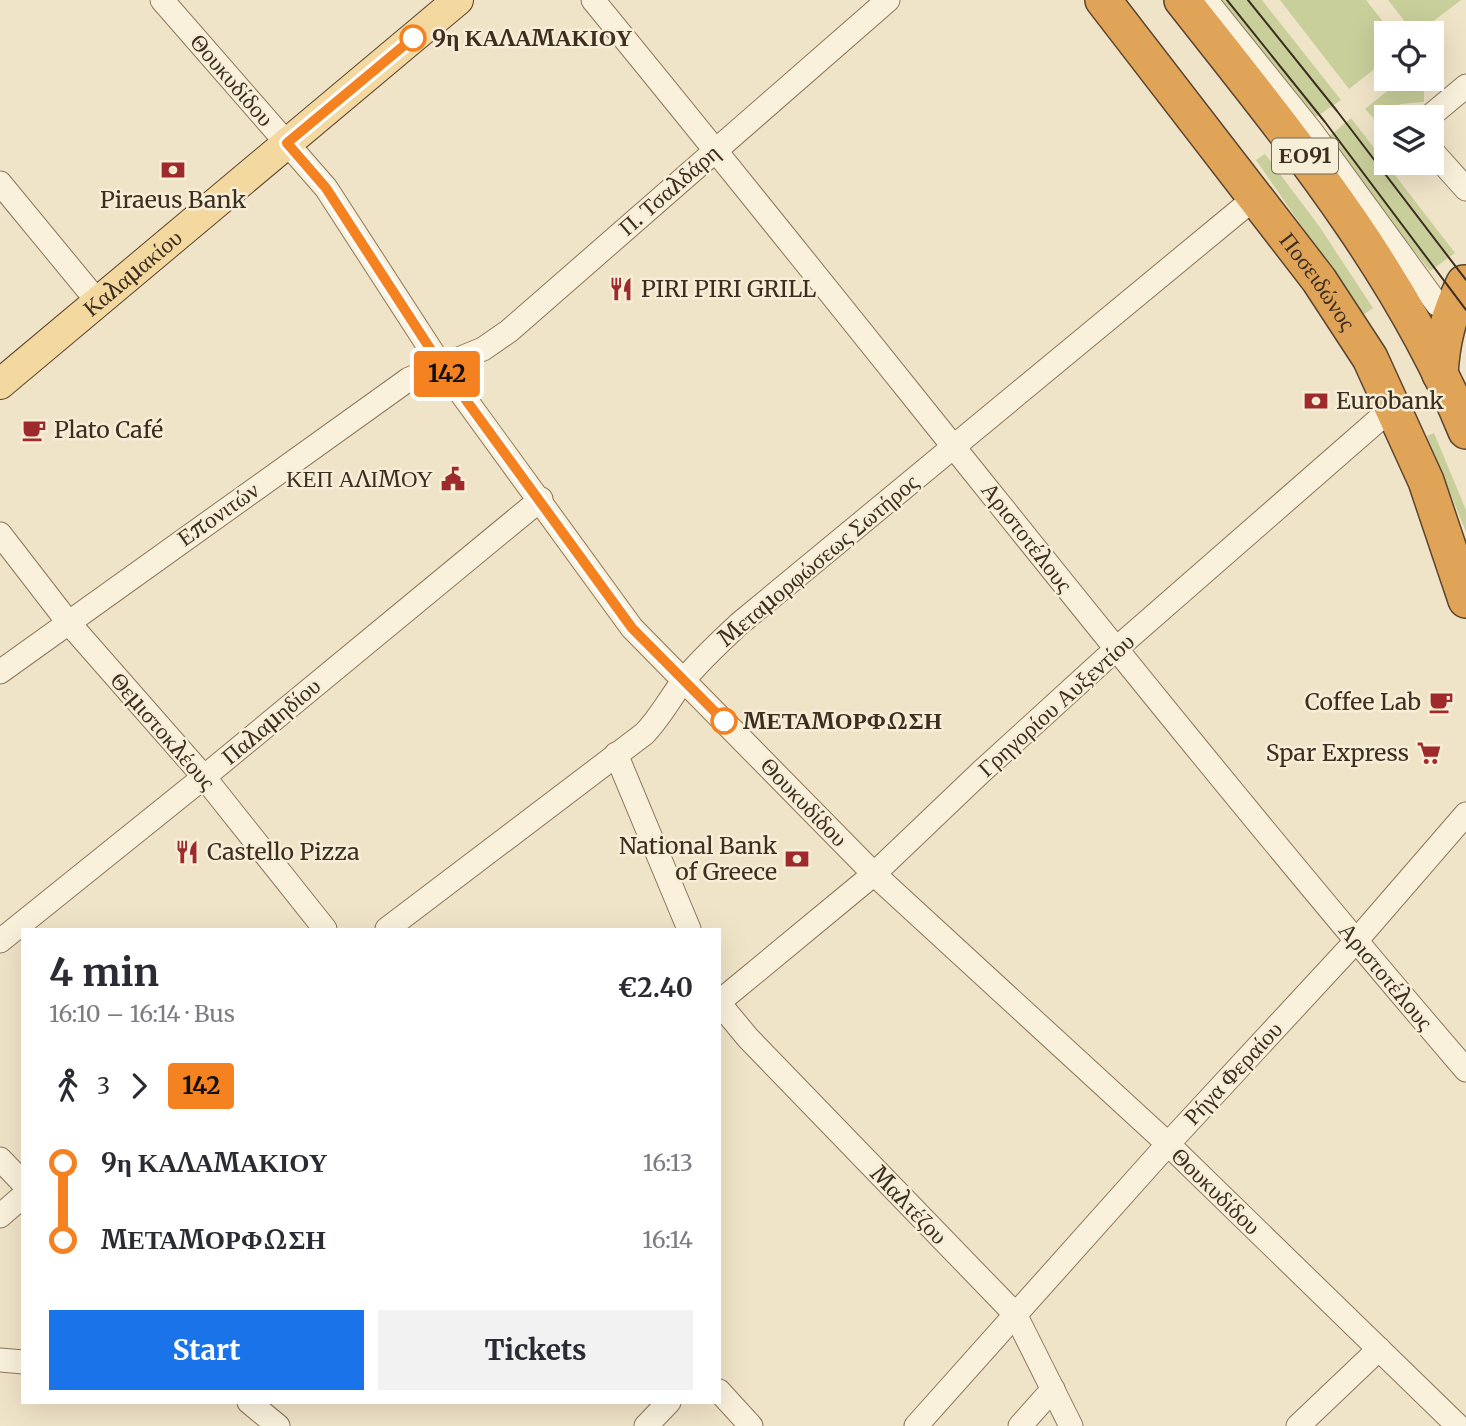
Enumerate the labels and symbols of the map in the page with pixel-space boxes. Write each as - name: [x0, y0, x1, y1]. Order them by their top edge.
- place label: 9η ΚΑΛΑΜΑΚΙΟΥ: [432, 23, 633, 52]
- marker: 9η ΚΑΛΑΜΑΚΙΟΥ: [400, 25, 426, 51]
- street label: Θουκυδίδου: [184, 27, 280, 132]
- street label: Π. Τσαλδάρη: [612, 138, 725, 241]
- road number: ΕΟ91: [1272, 138, 1338, 174]
- bank icon: Piraeus Bank: [159, 156, 187, 184]
- place label: Piraeus Bank: [100, 185, 246, 214]
- street label: Καλαμακίου: [77, 223, 188, 322]
- street label: Ποσειδώνος: [1274, 226, 1363, 335]
- place label: PIRI PIRI GRILL: [641, 274, 816, 303]
- restaurant icon: PIRI PIRI GRILL: [607, 275, 635, 303]
- line badge: 142: [407, 351, 487, 397]
- place label: Eurobank: [1336, 386, 1444, 415]
- bank icon: Eurobank: [1302, 387, 1330, 415]
- place label: Plato Café: [54, 415, 163, 444]
- cafe icon: Plato Café: [20, 416, 48, 444]
- place label: ΚΕΠ ΑΛΙΜΟΥ: [286, 464, 433, 493]
- public building icon: ΚΕΠ ΑΛΙΜΟΥ: [439, 465, 467, 493]
- street label: Μεταμορφώσεως Σωτήρος: [711, 467, 924, 652]
- street label: Επονιτών: [171, 475, 264, 552]
- street label: Αριστοτέλους: [975, 476, 1079, 598]
- street label: Γρηγορίου Αυξεντίου: [971, 627, 1140, 783]
- street label: Θεμιστοκλέους: [104, 666, 222, 796]
- street label: Παλαμηδίου: [215, 671, 326, 770]
- place label: Coffee Lab: [1305, 687, 1421, 716]
- cafe icon: Coffee Lab: [1427, 688, 1455, 716]
- place label: ΜΕΤΑΜΟΡΦΩΣΗ: [743, 706, 942, 735]
- marker: ΜΕΤΑΜΟΡΦΩΣΗ: [711, 708, 737, 734]
- place label: Spar Express: [1266, 738, 1409, 767]
- supermarket icon: Spar Express: [1415, 739, 1443, 767]
- street label: Θουκυδίδου: [755, 751, 854, 852]
- place label: National Bank of Greece: [619, 831, 777, 886]
- place label: Castello Pizza: [207, 837, 360, 866]
- restaurant icon: Castello Pizza: [173, 838, 201, 866]
- bank icon: National Bank of Greece: [783, 845, 811, 873]
- street label: Αριστοτέλους: [1333, 916, 1440, 1035]
- street label: Ρήγα Φεραίου: [1177, 1015, 1288, 1131]
- street label: Θουκυδίδου: [1166, 1141, 1267, 1240]
- street label: Μαλτέζου: [865, 1159, 954, 1250]

